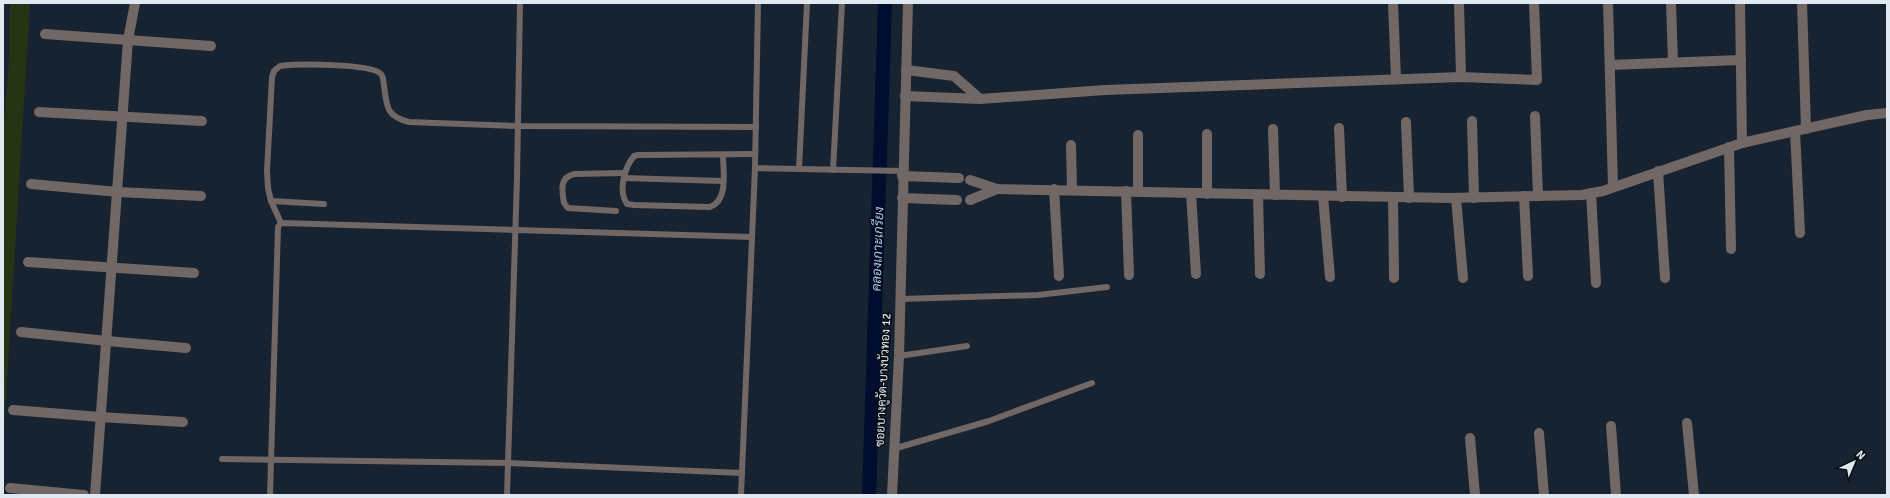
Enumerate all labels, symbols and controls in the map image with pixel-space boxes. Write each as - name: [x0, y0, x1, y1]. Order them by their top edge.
- water label: คลองเกาะเกรียง: [867, 206, 887, 292]
- street label: ซอยบางคูวัด-บางบัวทอง 12: [873, 313, 894, 447]
- north arrow: [1834, 442, 1874, 482]
- text: N: [1853, 448, 1868, 463]

